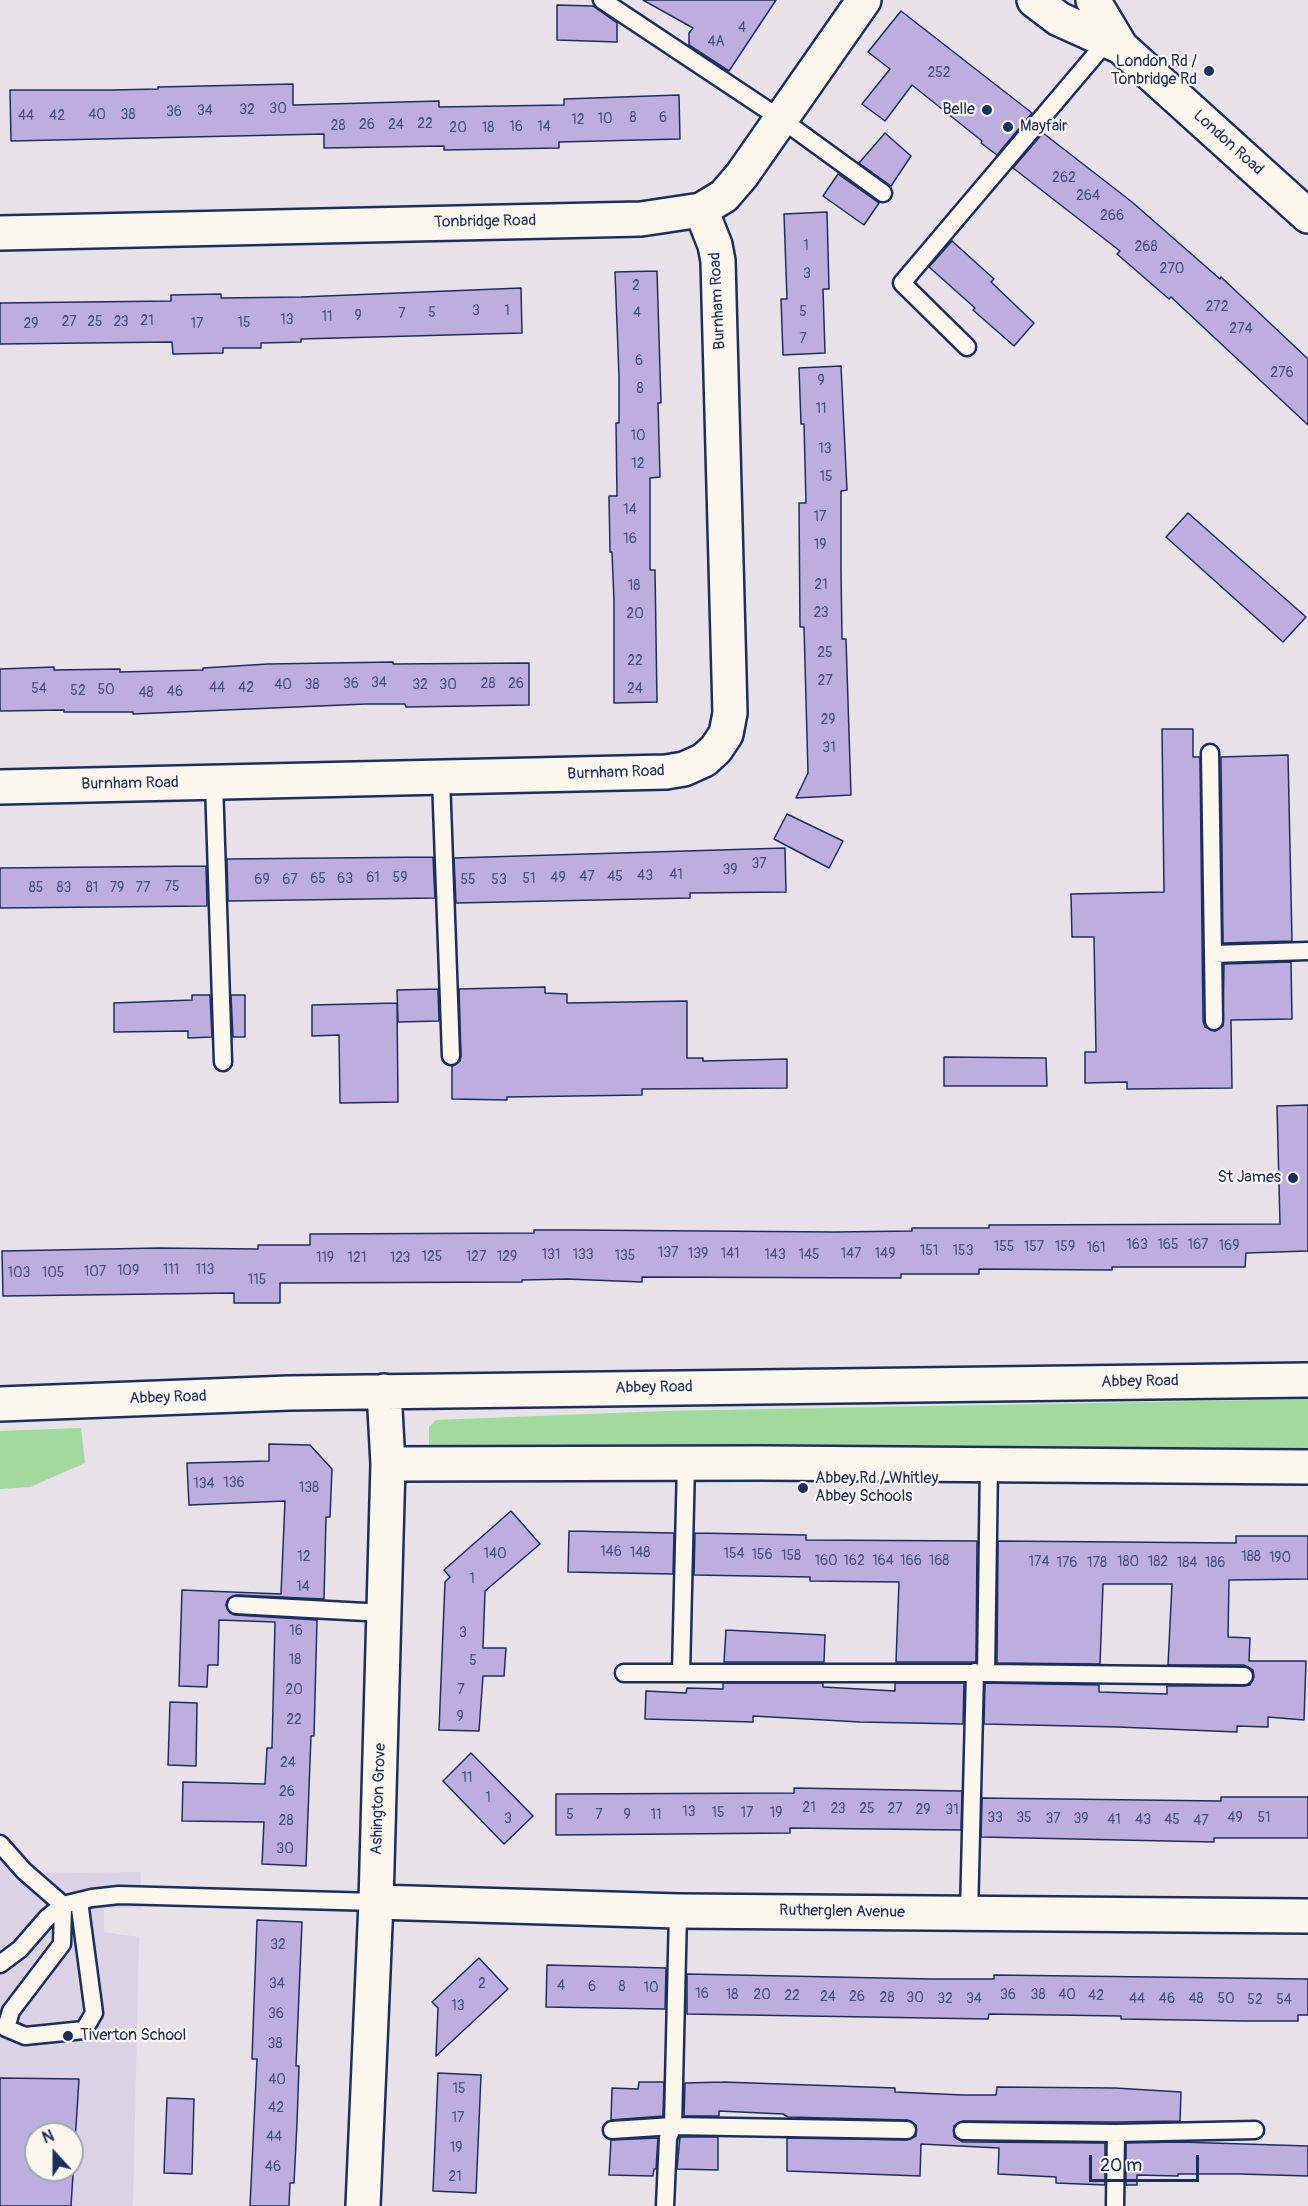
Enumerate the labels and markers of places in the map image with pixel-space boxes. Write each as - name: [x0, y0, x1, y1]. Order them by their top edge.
- place label: London Rd / Tonbridge Rd: [1111, 52, 1197, 90]
- marker: London Rd / Tonbridge Rd: [1202, 64, 1216, 78]
- place label: Belle: [943, 100, 975, 120]
- marker: Belle: [980, 103, 994, 117]
- place label: Mayfair: [1020, 117, 1068, 137]
- marker: Mayfair: [1001, 120, 1015, 134]
- place label: St James: [1217, 1168, 1281, 1188]
- marker: St James: [1286, 1171, 1300, 1185]
- place label: Abbey Rd / Whitley Abbey Schools: [815, 1469, 938, 1507]
- marker: Abbey Rd / Whitley Abbey Schools: [796, 1481, 810, 1495]
- place label: Tiverton School: [80, 2026, 186, 2046]
- marker: Tiverton School: [61, 2029, 75, 2043]

